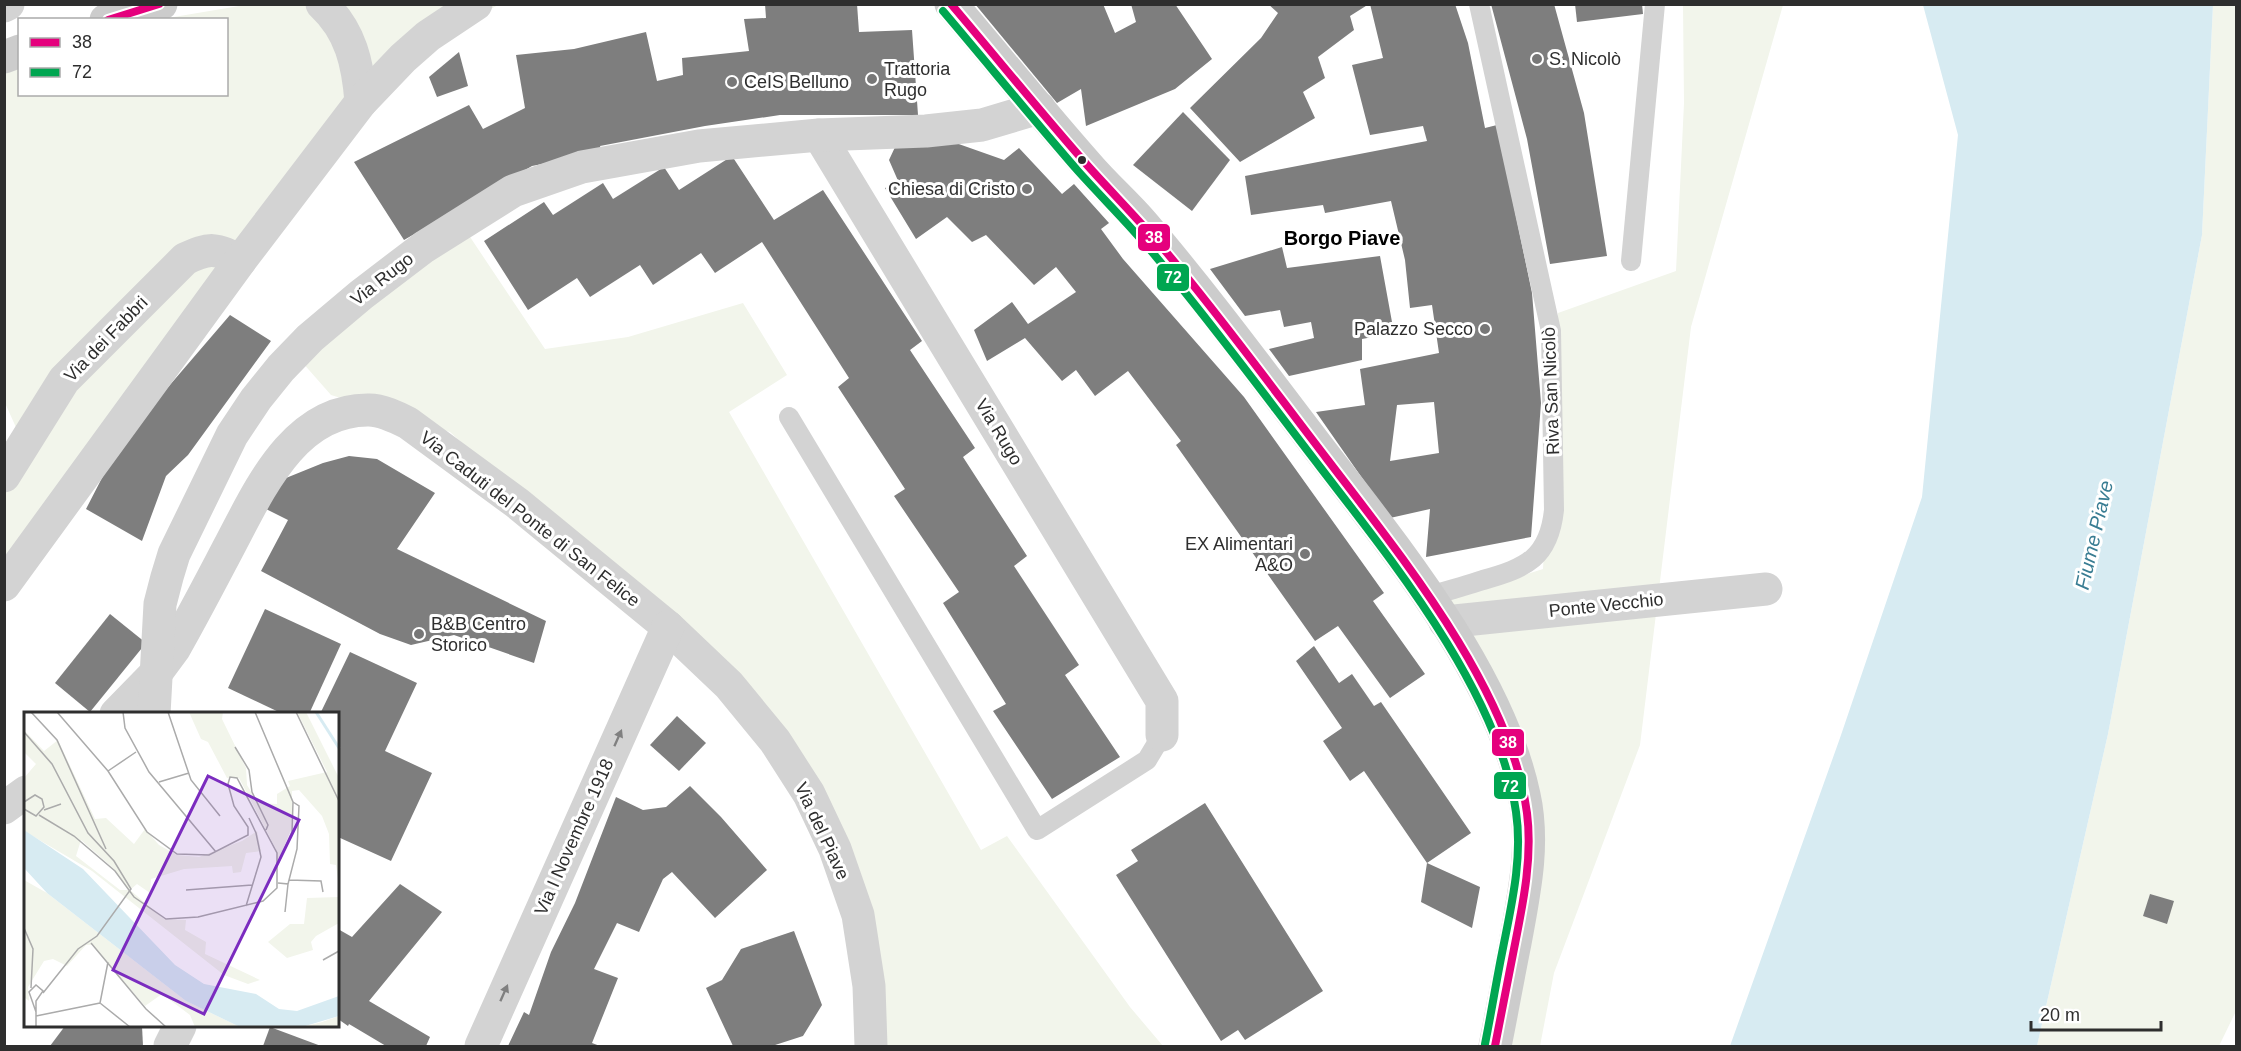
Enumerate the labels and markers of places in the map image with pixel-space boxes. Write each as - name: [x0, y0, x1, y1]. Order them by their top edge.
- place label: S. Nicolò: [1549, 49, 1621, 69]
- marker: S. Nicolò: [1530, 52, 1544, 66]
- place label: Trattoria Rugo: [884, 59, 951, 100]
- place label: CeIS Belluno: [744, 72, 849, 92]
- marker: Trattoria Rugo: [865, 72, 879, 86]
- marker: CeIS Belluno: [725, 75, 739, 89]
- unlabelled marker: [1076, 154, 1088, 166]
- place label: Chiesa di Cristo: [888, 179, 1015, 199]
- marker: Chiesa di Cristo: [1020, 182, 1034, 196]
- place label: Palazzo Secco: [1354, 319, 1473, 339]
- marker: Palazzo Secco: [1478, 322, 1492, 336]
- place label: EX Alimentari A&O: [1185, 534, 1293, 575]
- marker: EX Alimentari A&O: [1298, 547, 1312, 561]
- place label: B&B Centro Storico: [431, 614, 526, 655]
- marker: B&B Centro Storico: [412, 627, 426, 641]

